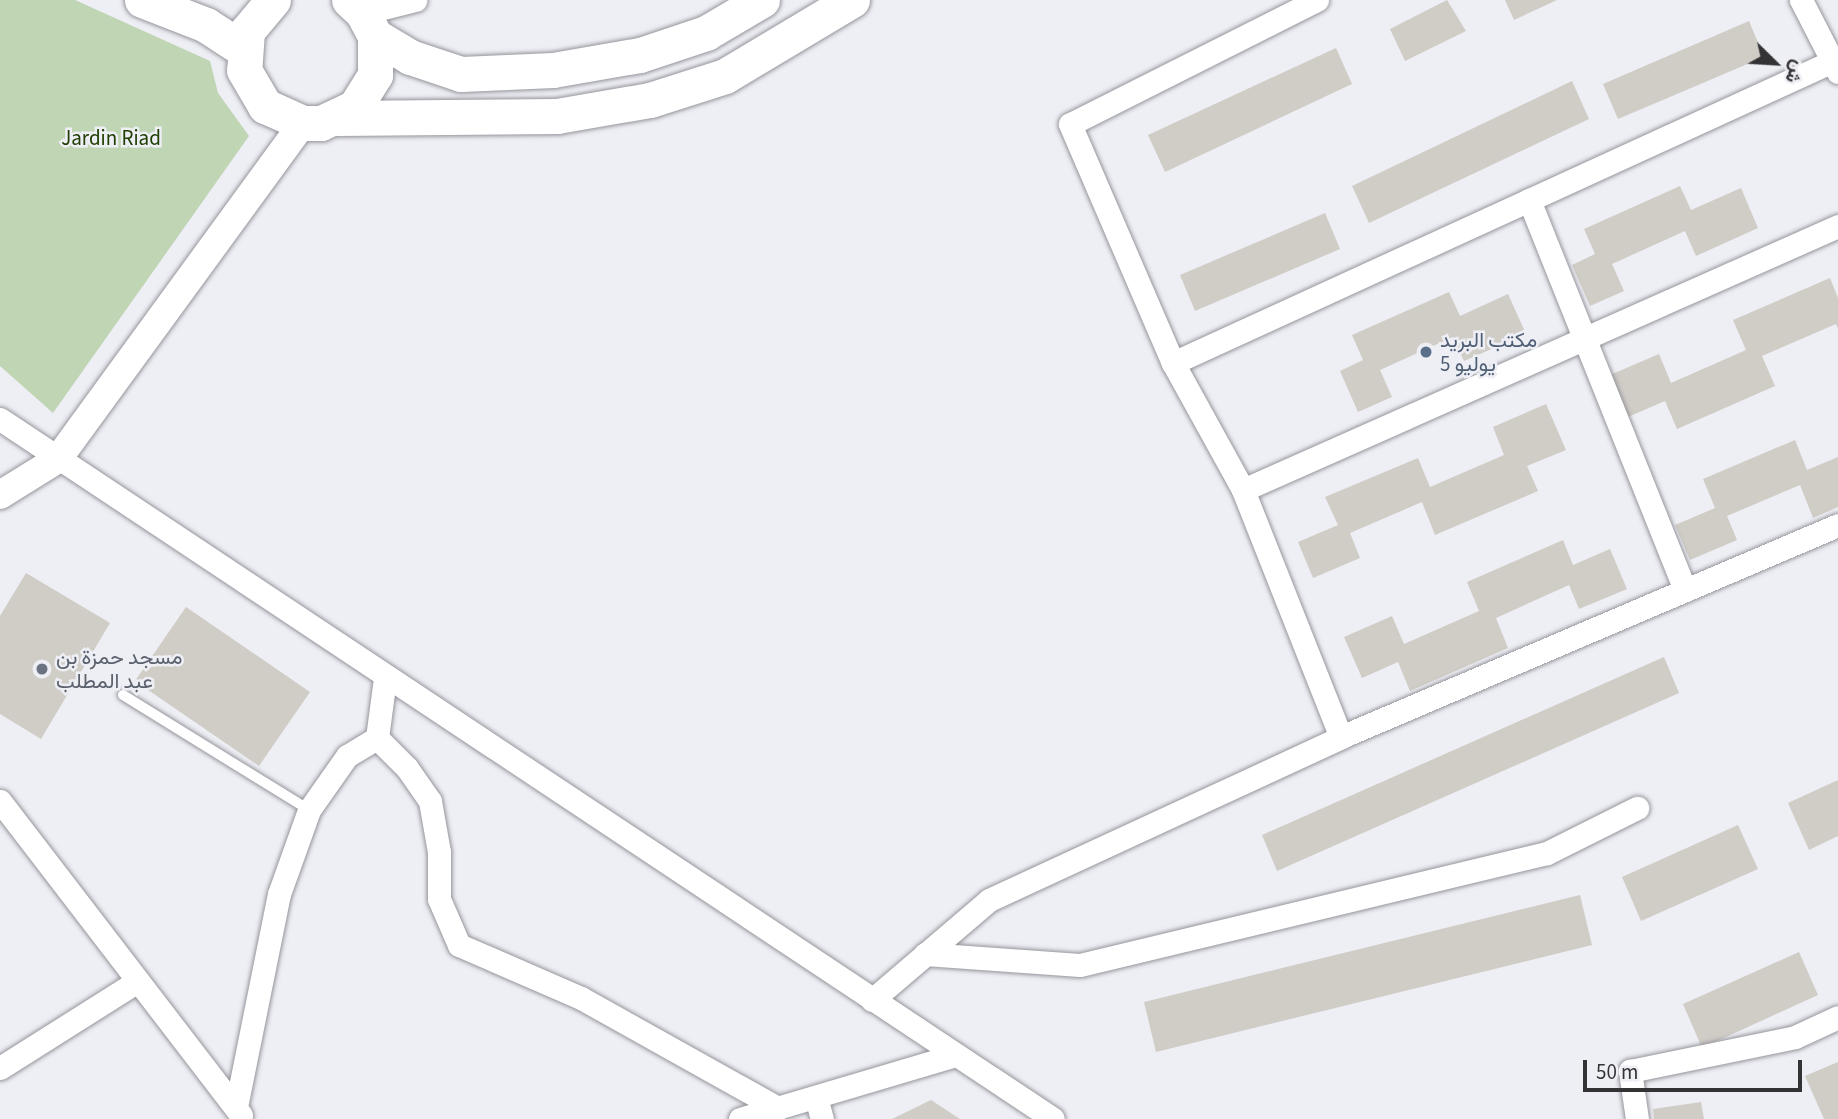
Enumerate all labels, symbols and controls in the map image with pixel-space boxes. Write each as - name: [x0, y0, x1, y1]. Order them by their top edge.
- north arrow: [1740, 28, 1810, 98]
- text: ش: [1778, 56, 1812, 88]
- park label: Jardin Riad: [61, 125, 161, 151]
- place label: مكتب البريد 5 يوليو: [1440, 327, 1537, 377]
- marker: مكتب البريد 5 يوليو: [1418, 344, 1434, 360]
- place label: مسجد حمزة بن عبد المطلب: [56, 644, 183, 694]
- marker: مسجد حمزة بن عبد المطلب: [34, 661, 50, 677]
- scale bar: [1586, 1046, 1805, 1090]
- text: 50 m: [1596, 1057, 1638, 1087]

